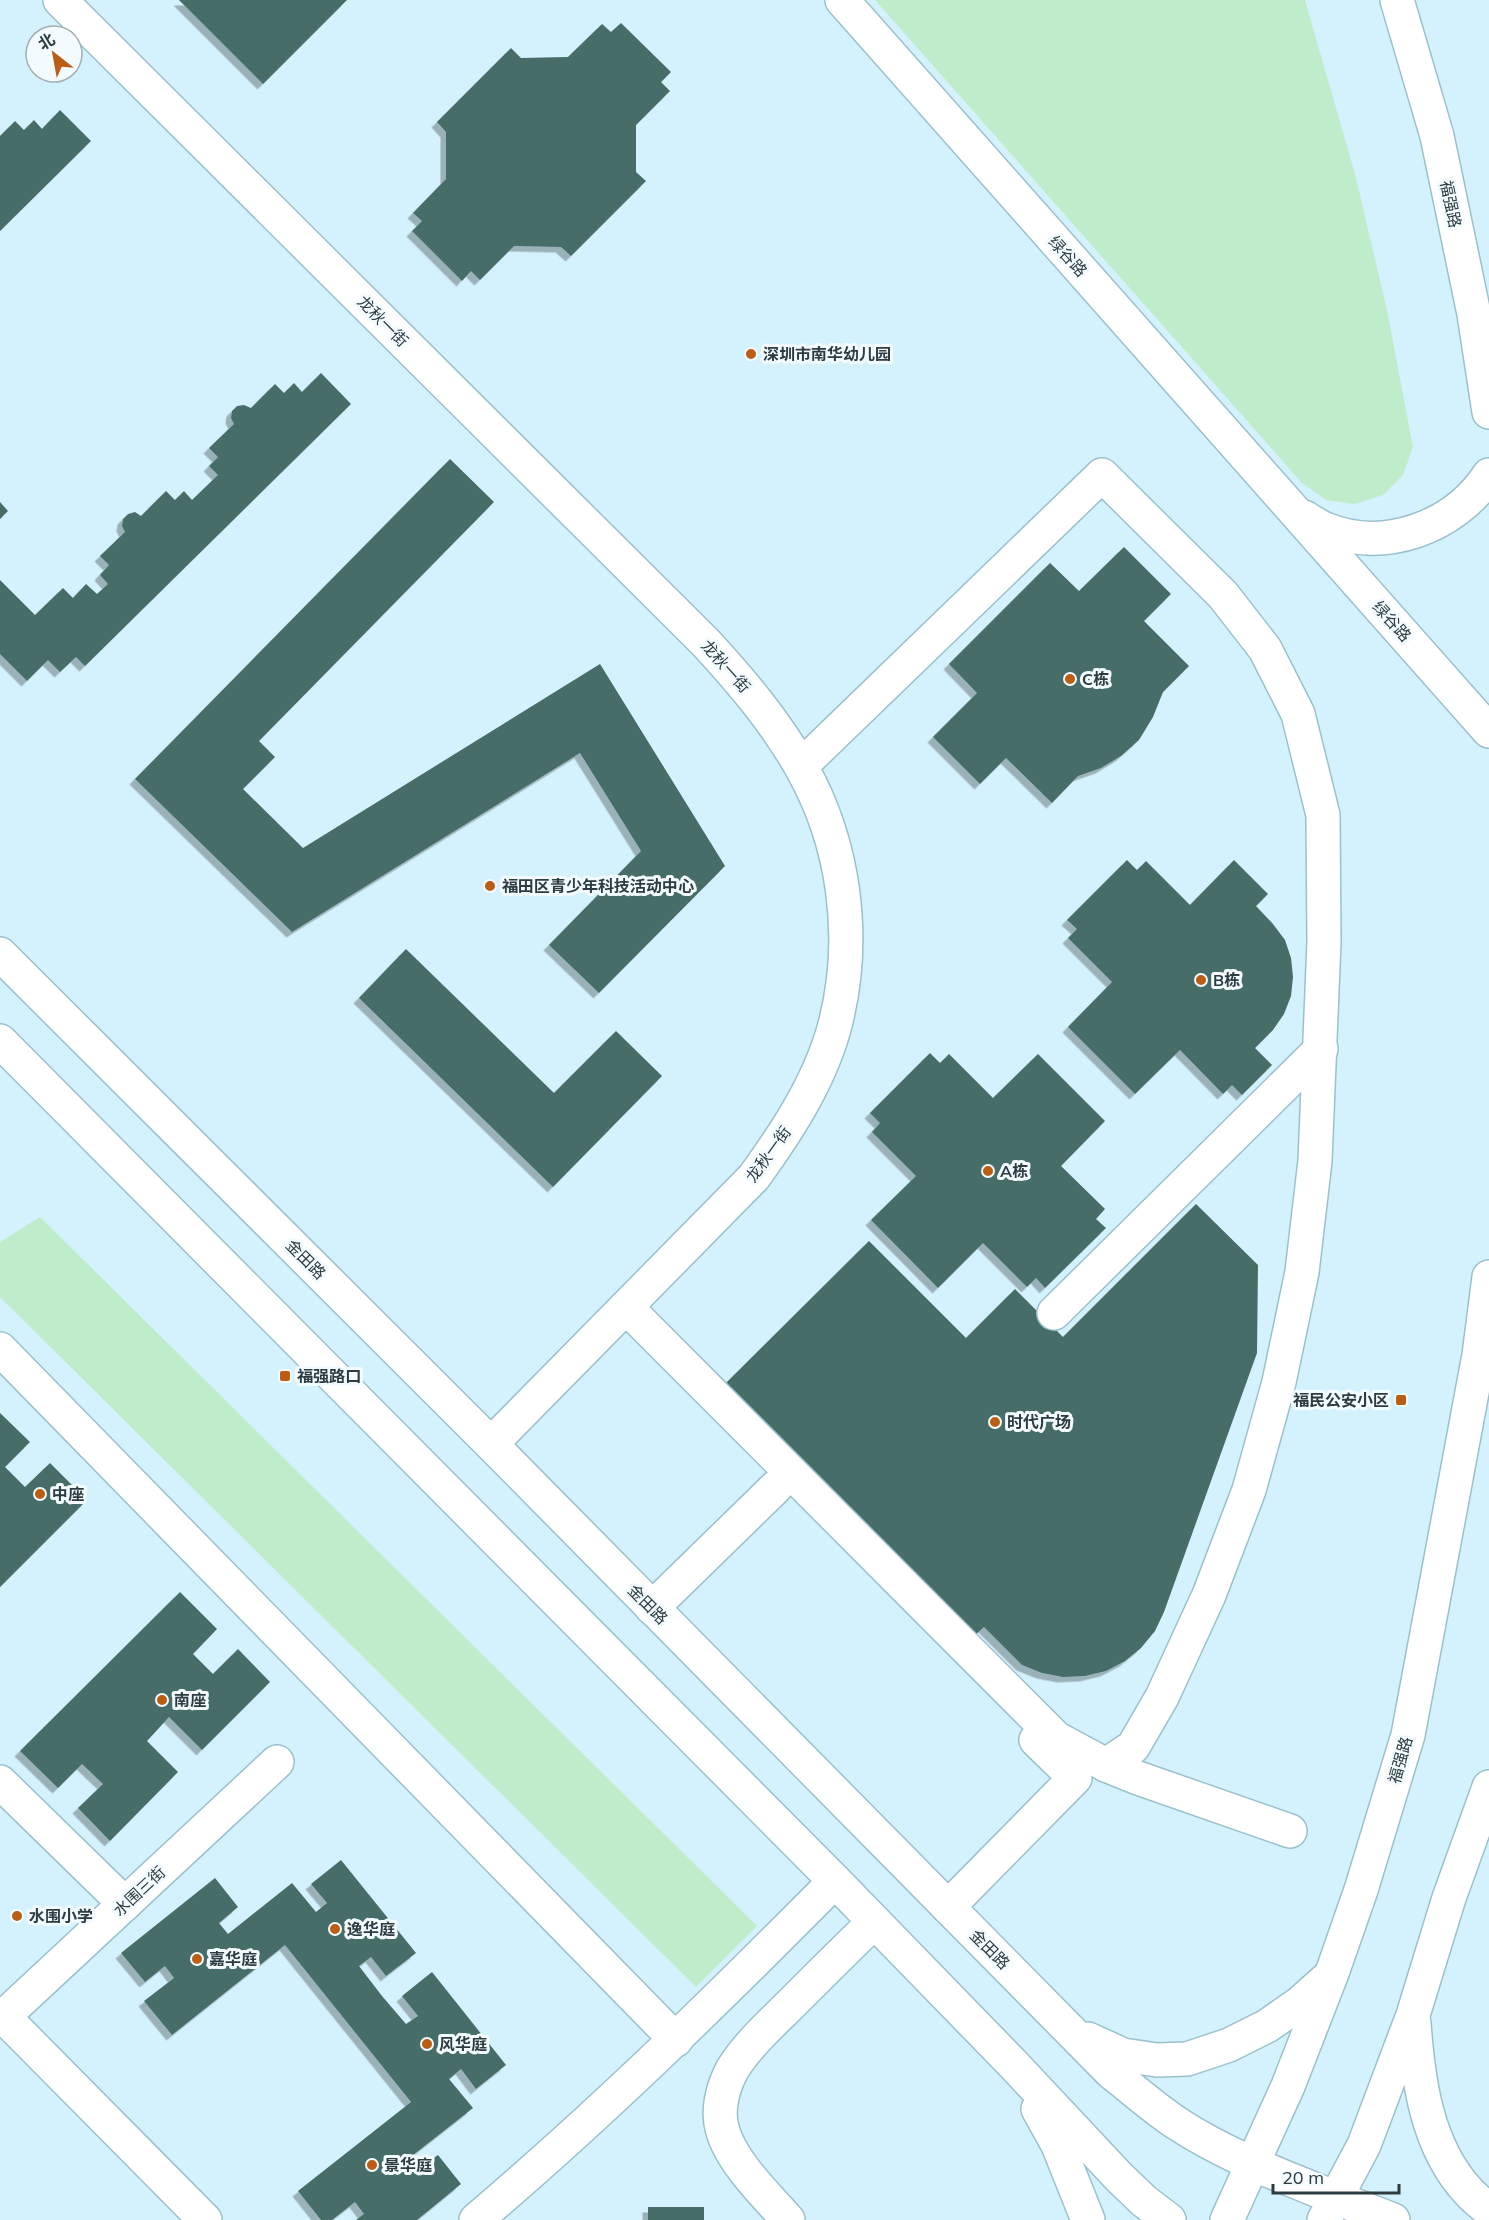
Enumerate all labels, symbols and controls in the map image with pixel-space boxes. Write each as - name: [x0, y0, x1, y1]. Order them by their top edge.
- north arrow: [24, 24, 84, 84]
- text: 北: [34, 28, 58, 54]
- street label: 福强路: [1436, 178, 1466, 230]
- street label: 绿谷路: [1045, 231, 1091, 281]
- street label: 龙秋一街: [353, 291, 413, 351]
- place label: 深圳市南华幼儿园: [763, 344, 891, 364]
- marker: 深圳市南华幼儿园: [744, 347, 758, 361]
- street label: 绿谷路: [1369, 596, 1415, 646]
- street label: 龙秋一街: [697, 636, 755, 696]
- place label: C栋: [1082, 669, 1109, 689]
- marker: C栋: [1063, 672, 1077, 686]
- place label: 福田区青少年科技活动中心: [502, 876, 694, 896]
- marker: 福田区青少年科技活动中心: [483, 879, 497, 893]
- place label: B栋: [1213, 970, 1240, 990]
- marker: B栋: [1194, 973, 1208, 987]
- street label: 龙秋一街: [741, 1122, 795, 1186]
- place label: A栋: [1000, 1161, 1028, 1181]
- marker: A栋: [981, 1164, 995, 1178]
- street label: 金田路: [282, 1235, 330, 1283]
- place label: 福强路口: [297, 1366, 361, 1386]
- marker: 福强路口: [278, 1369, 292, 1383]
- place label: 福民公安小区: [1293, 1390, 1389, 1410]
- marker: 福民公安小区: [1394, 1393, 1408, 1407]
- place label: 时代广场: [1007, 1412, 1071, 1432]
- marker: 时代广场: [988, 1415, 1002, 1429]
- place label: 中座: [52, 1484, 84, 1504]
- marker: 中座: [33, 1487, 47, 1501]
- street label: 金田路: [624, 1580, 672, 1628]
- place label: 南座: [174, 1690, 206, 1710]
- marker: 南座: [155, 1693, 169, 1707]
- street label: 福强路: [1384, 1734, 1416, 1786]
- street label: 水围三街: [109, 1862, 169, 1920]
- place label: 水围小学: [29, 1906, 93, 1926]
- marker: 水围小学: [10, 1909, 24, 1923]
- place label: 逸华庭: [347, 1919, 395, 1939]
- marker: 逸华庭: [328, 1922, 342, 1936]
- street label: 金田路: [966, 1925, 1014, 1973]
- place label: 嘉华庭: [209, 1949, 257, 1969]
- marker: 嘉华庭: [190, 1952, 204, 1966]
- place label: 风华庭: [439, 2034, 487, 2054]
- marker: 风华庭: [420, 2037, 434, 2051]
- place label: 景华庭: [384, 2155, 432, 2175]
- scale bar: [1273, 2157, 1399, 2195]
- marker: 景华庭: [365, 2158, 379, 2172]
- text: 20 m: [1282, 2166, 1324, 2189]

